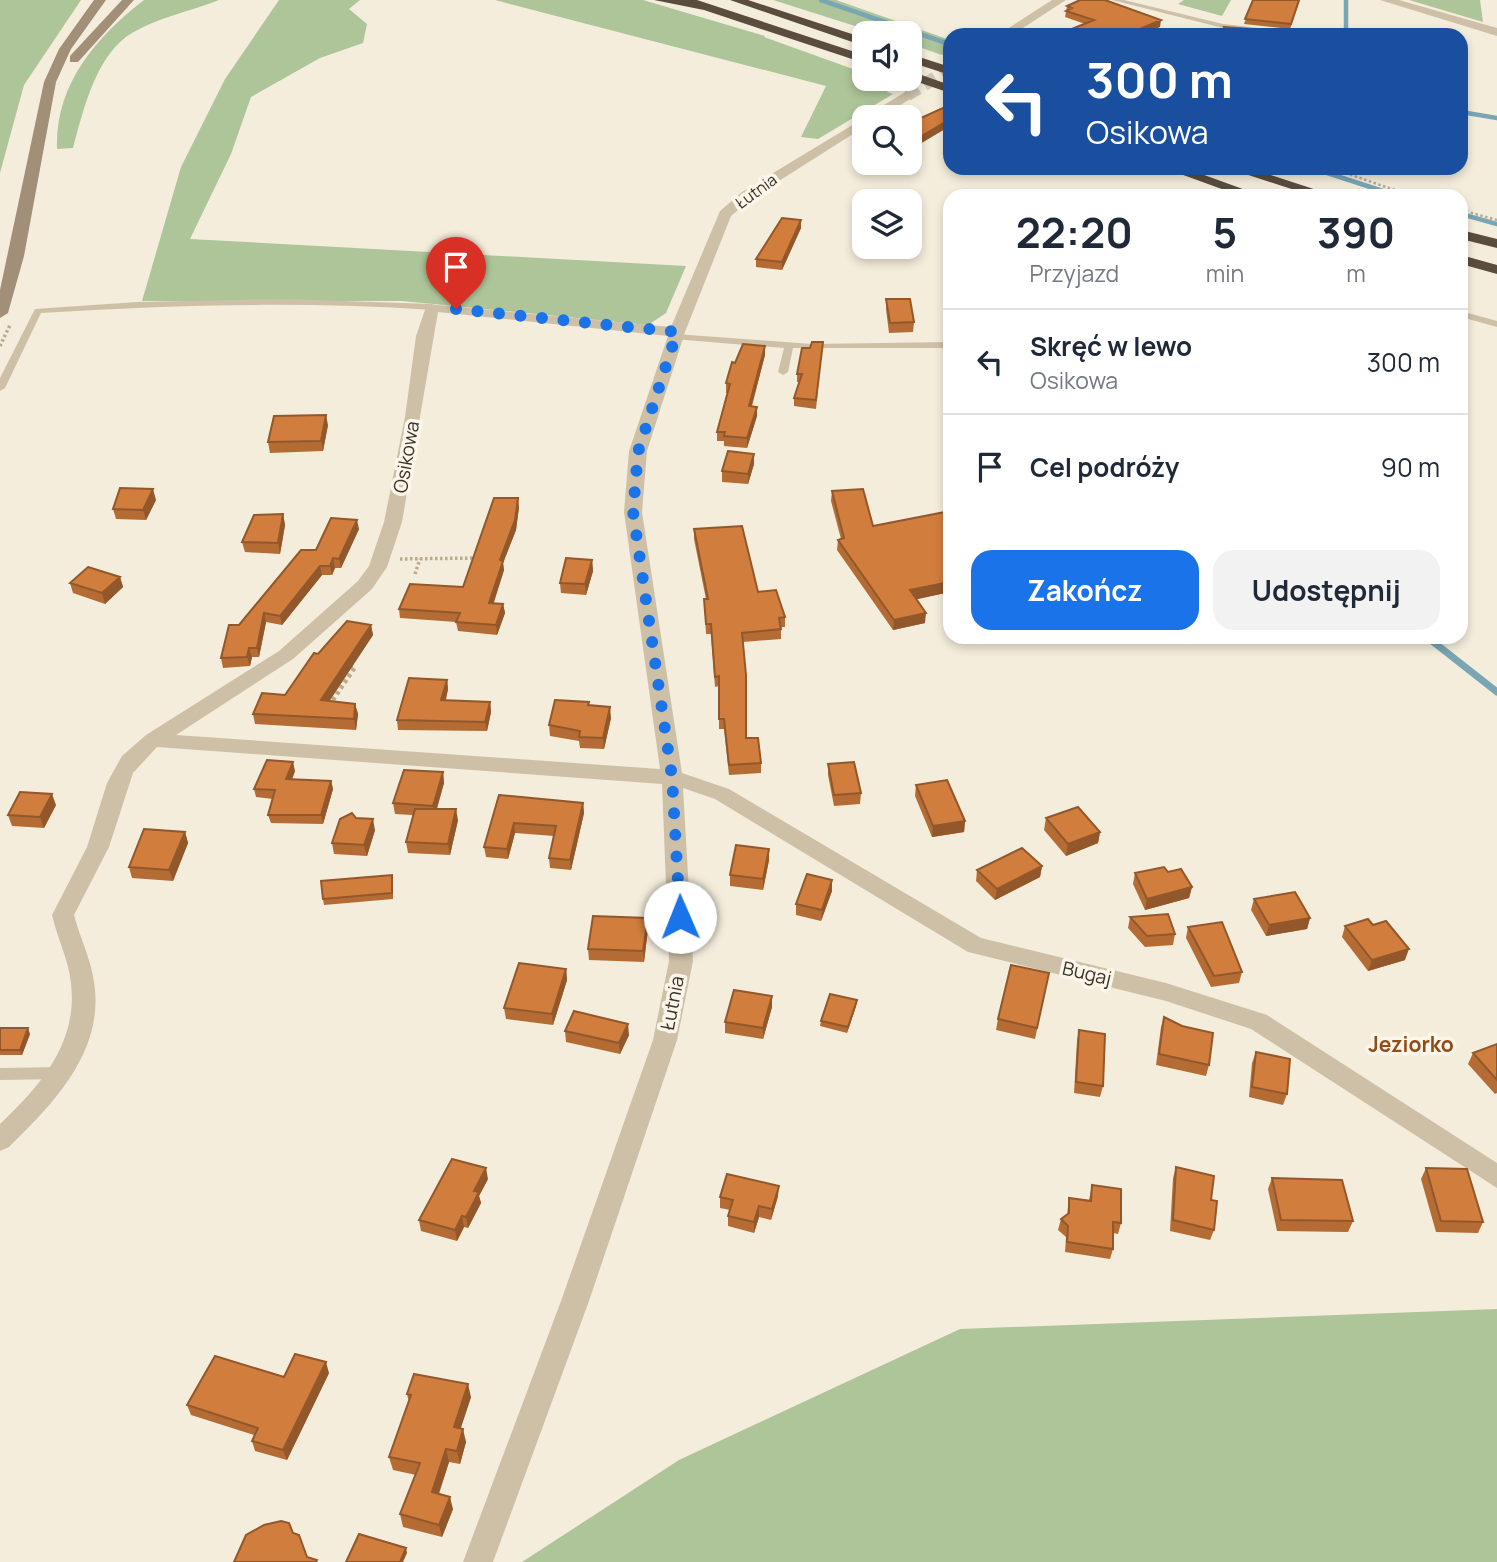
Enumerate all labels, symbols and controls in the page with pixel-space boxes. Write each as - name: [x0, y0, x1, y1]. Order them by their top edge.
- map controls: [852, 21, 922, 259]
- button: sound: [852, 21, 922, 91]
- text: 300 m: [1086, 46, 1233, 113]
- icon: left: [971, 56, 1062, 147]
- button: search: [852, 105, 922, 175]
- text: Osikowa: [1086, 110, 1209, 154]
- street label: Łutnia: [731, 168, 781, 214]
- button: layers: [852, 189, 922, 259]
- text: 22:20: [1016, 203, 1133, 261]
- text: 5: [1213, 203, 1237, 261]
- text: 390: [1317, 203, 1395, 261]
- pin: [426, 237, 486, 309]
- icon: arrive: [437, 248, 475, 286]
- text: Przyjazd: [1030, 257, 1119, 289]
- text: min: [1206, 257, 1244, 289]
- text: m: [1346, 257, 1366, 289]
- text: Skręć w lewo: [1030, 328, 1192, 364]
- icon: left: [971, 343, 1009, 381]
- text: 300 m: [1367, 344, 1440, 380]
- text: Osikowa: [1030, 364, 1118, 396]
- street label: Osikowa: [387, 419, 425, 495]
- icon: arrive: [971, 448, 1009, 486]
- text: Cel podróży: [1030, 449, 1179, 485]
- text: 90 m: [1381, 449, 1440, 485]
- button: Zakończ: [971, 550, 1199, 630]
- button: Udostępnij: [1213, 550, 1440, 630]
- position arrow: [643, 880, 717, 954]
- street label: Bugaj: [1060, 955, 1114, 991]
- street label: Łutnia: [654, 974, 690, 1032]
- district label: Jeziorko: [1368, 1030, 1454, 1058]

